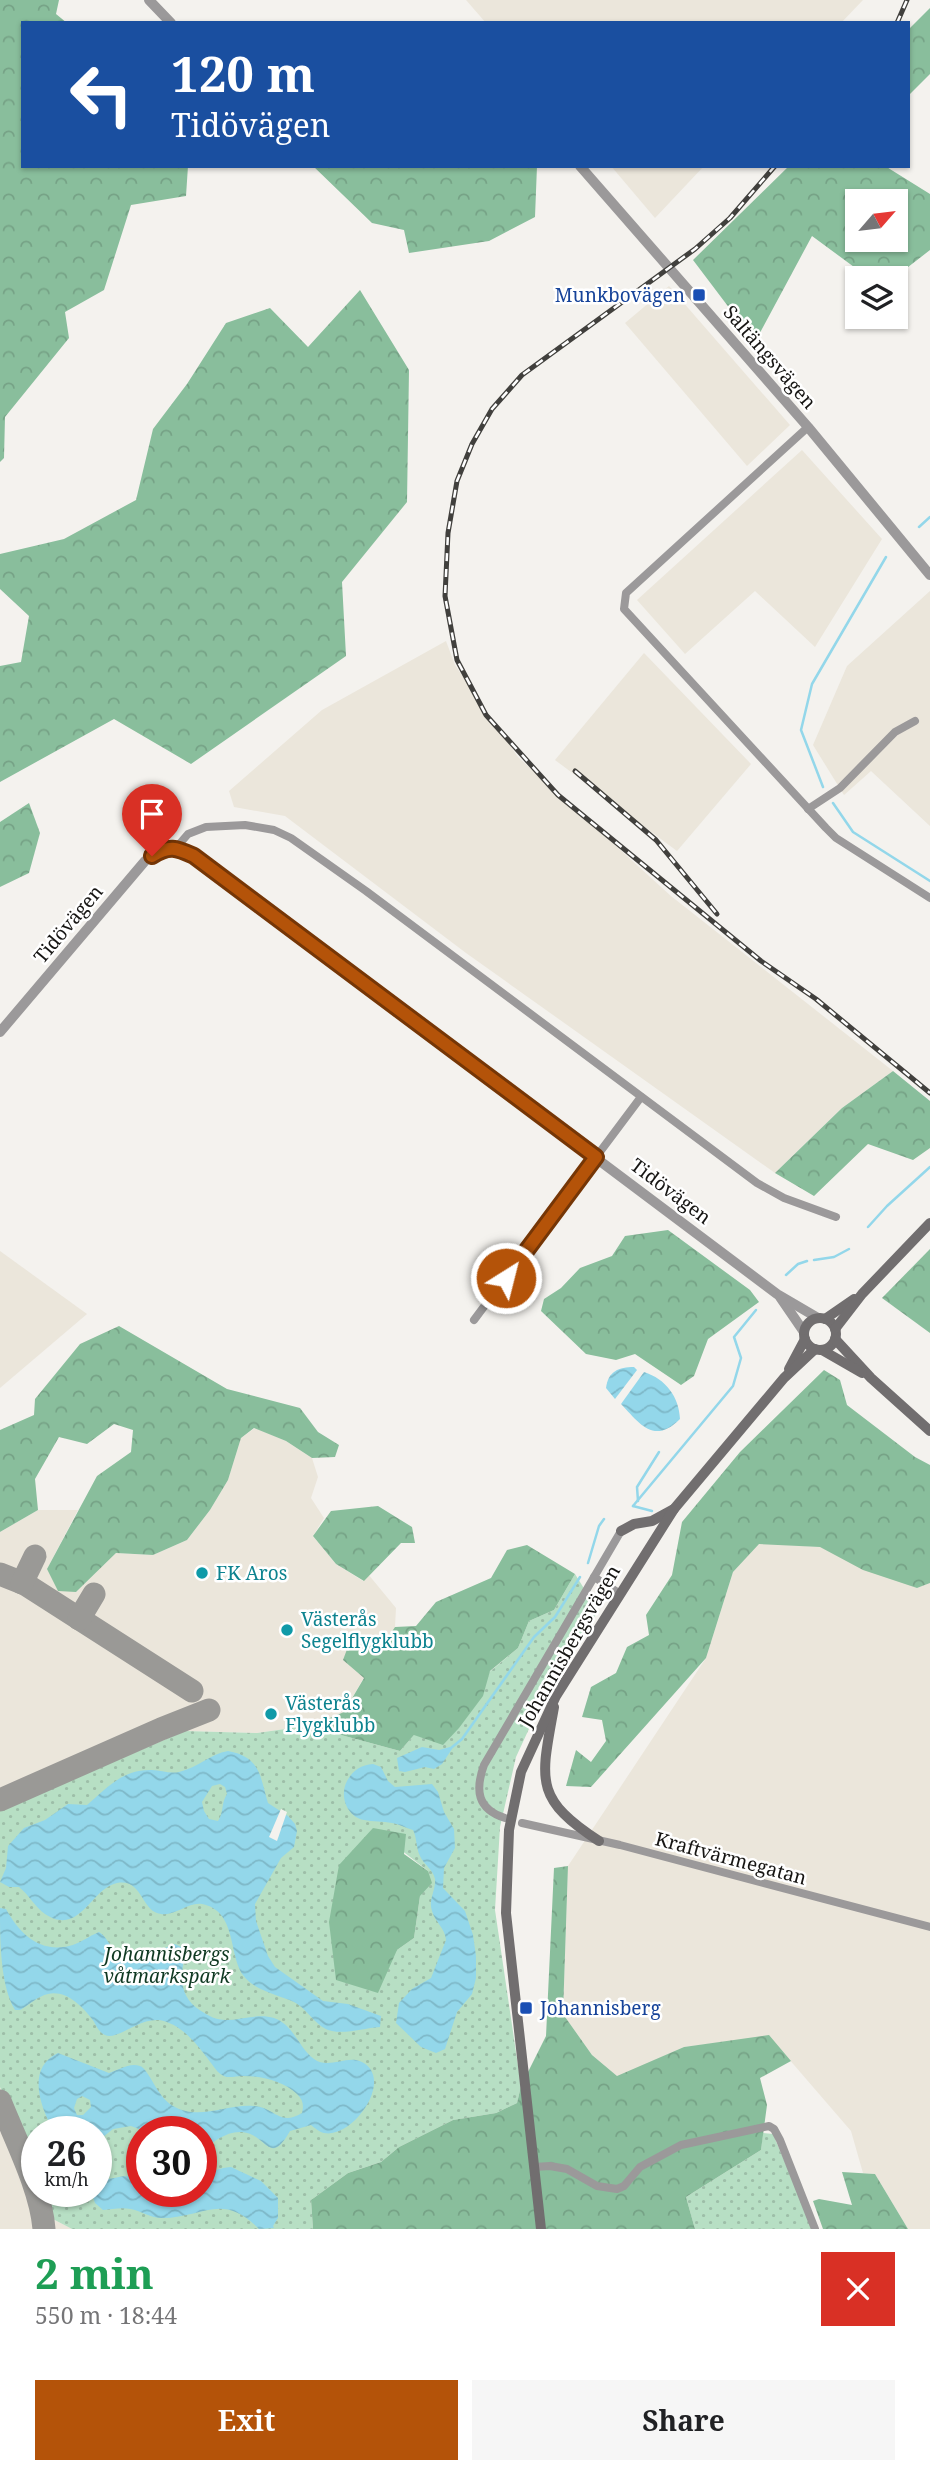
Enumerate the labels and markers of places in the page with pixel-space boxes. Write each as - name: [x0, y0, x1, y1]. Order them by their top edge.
- place label: Munkbovägen: [555, 282, 685, 308]
- marker: Munkbovägen: [691, 287, 707, 303]
- pin: [122, 784, 182, 856]
- place label: FK Aros: [216, 1560, 287, 1586]
- marker: FK Aros: [194, 1565, 210, 1581]
- place label: Västerås Segelflygklubb: [301, 1606, 434, 1654]
- marker: Västerås Segelflygklubb: [279, 1622, 295, 1638]
- place label: Västerås Flygklubb: [285, 1690, 375, 1738]
- marker: Västerås Flygklubb: [263, 1706, 279, 1722]
- place label: Johannisberg: [539, 1995, 661, 2021]
- marker: Johannisberg: [518, 2000, 534, 2016]

